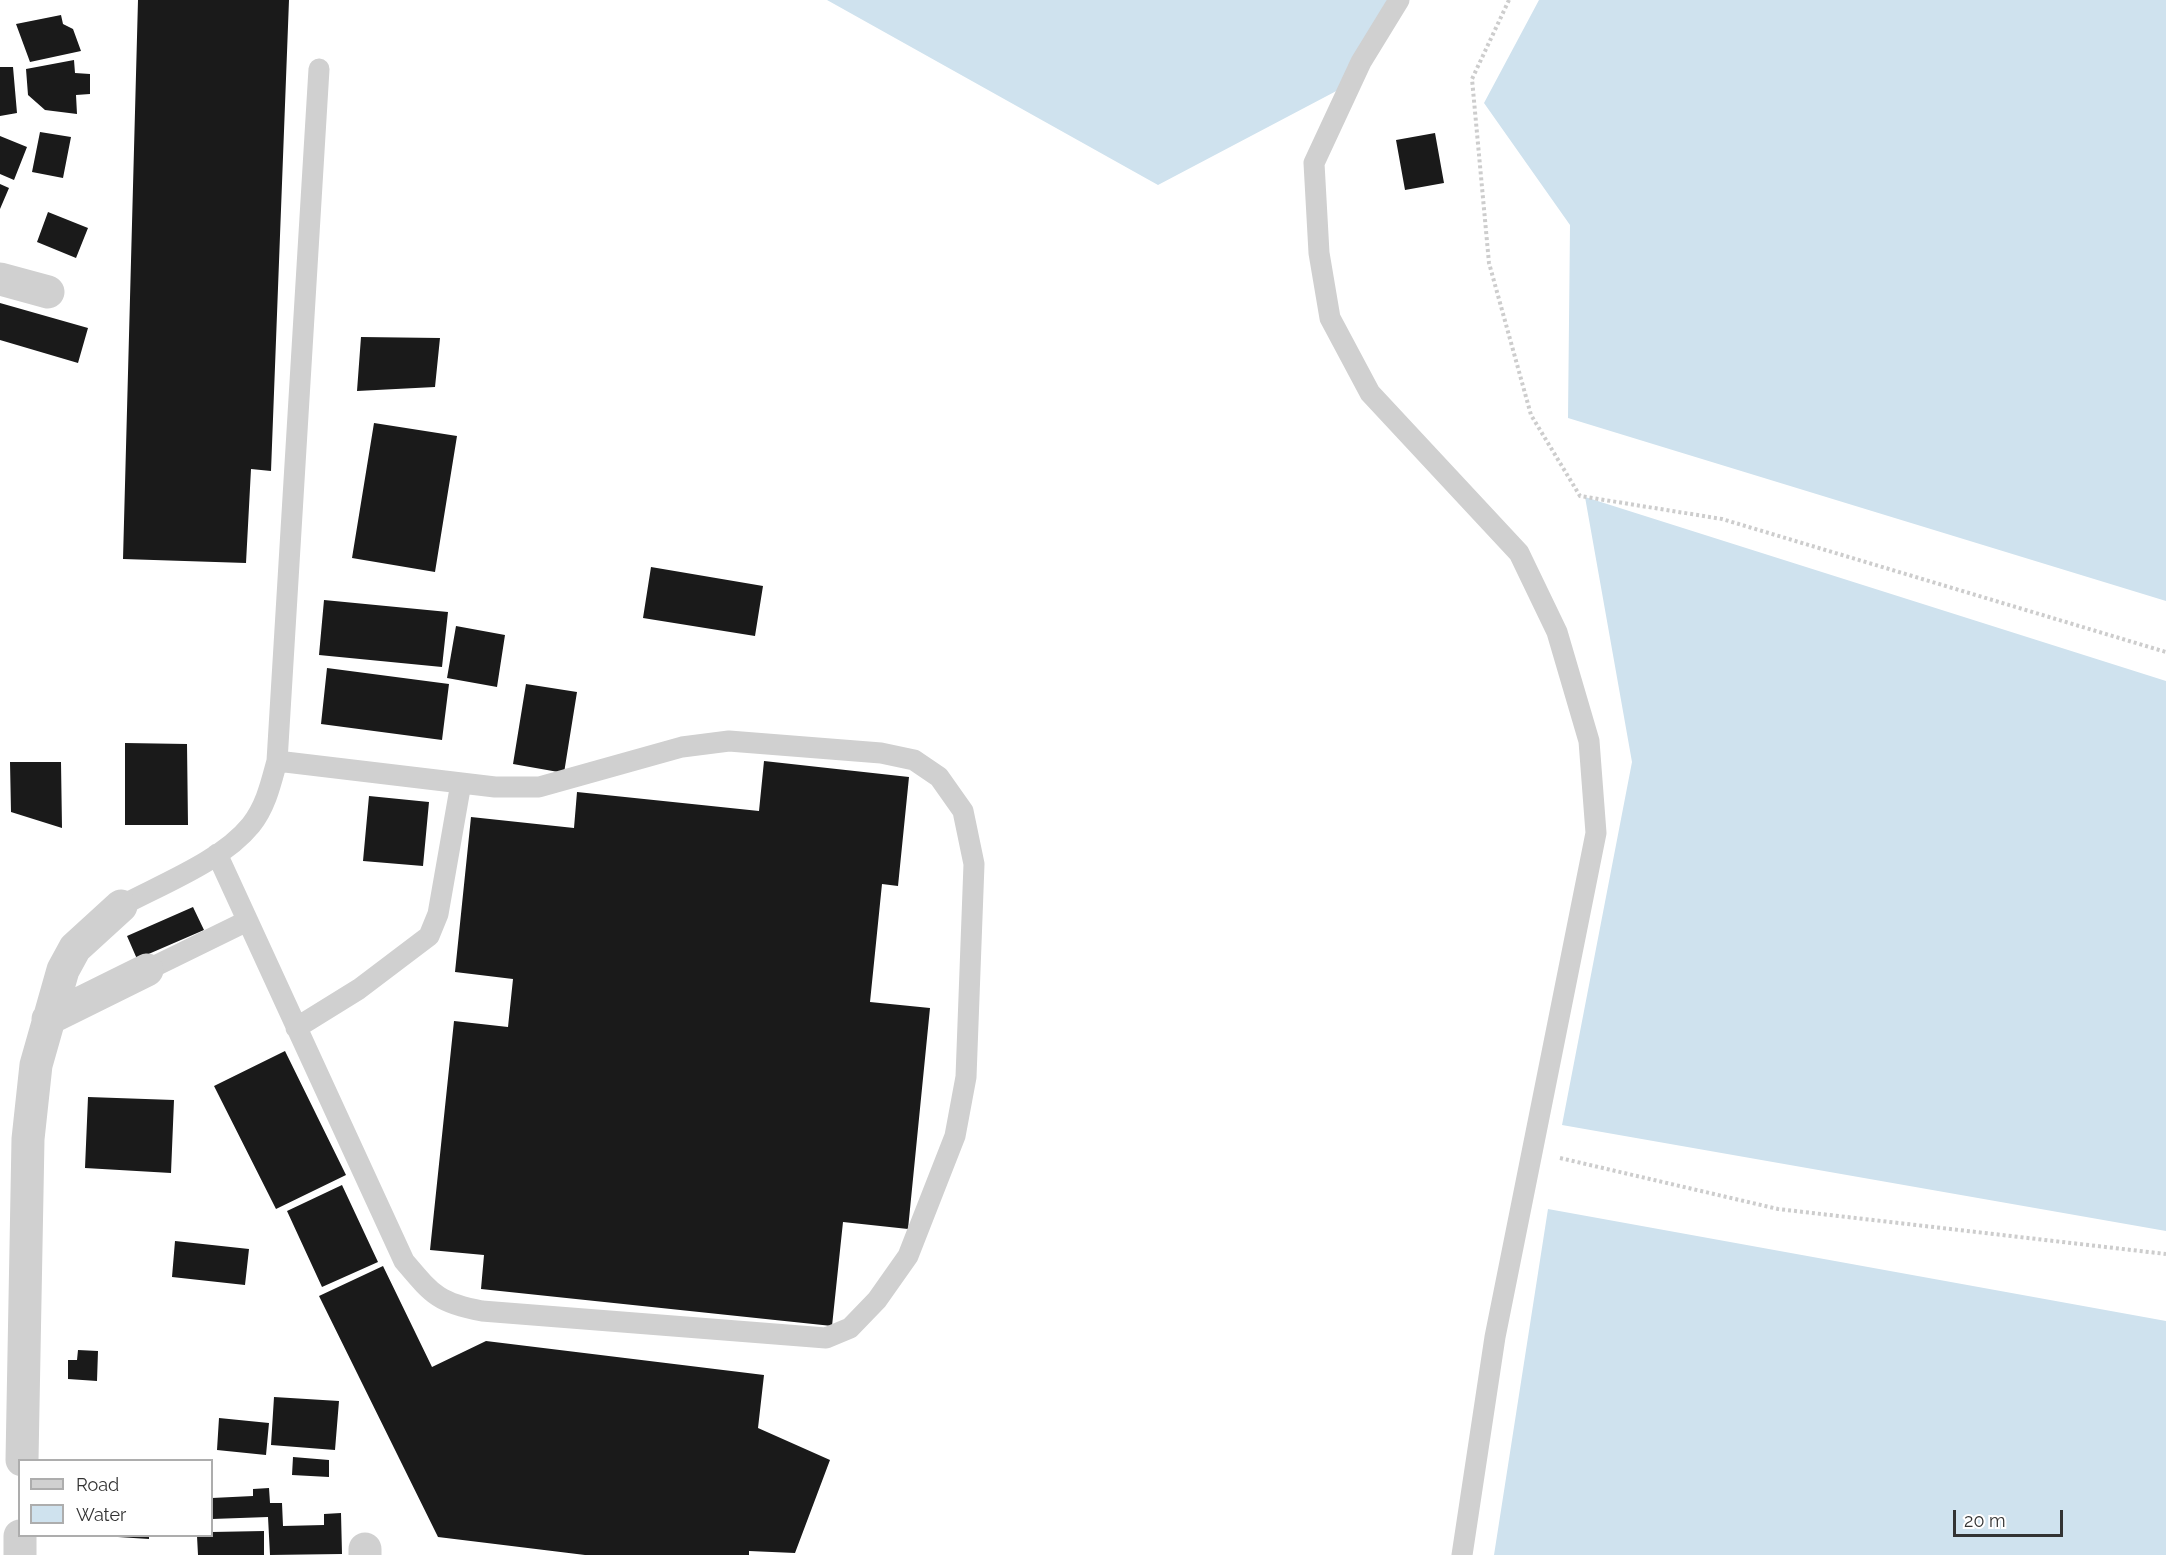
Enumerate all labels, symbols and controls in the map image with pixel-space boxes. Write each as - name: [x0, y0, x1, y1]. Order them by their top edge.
- legend: [18, 1459, 213, 1537]
- text: Road: [76, 1474, 119, 1495]
- scale bar: [1956, 1498, 2066, 1536]
- text: Water: [76, 1504, 126, 1525]
- text: 20 m: [1964, 1510, 2006, 1531]

